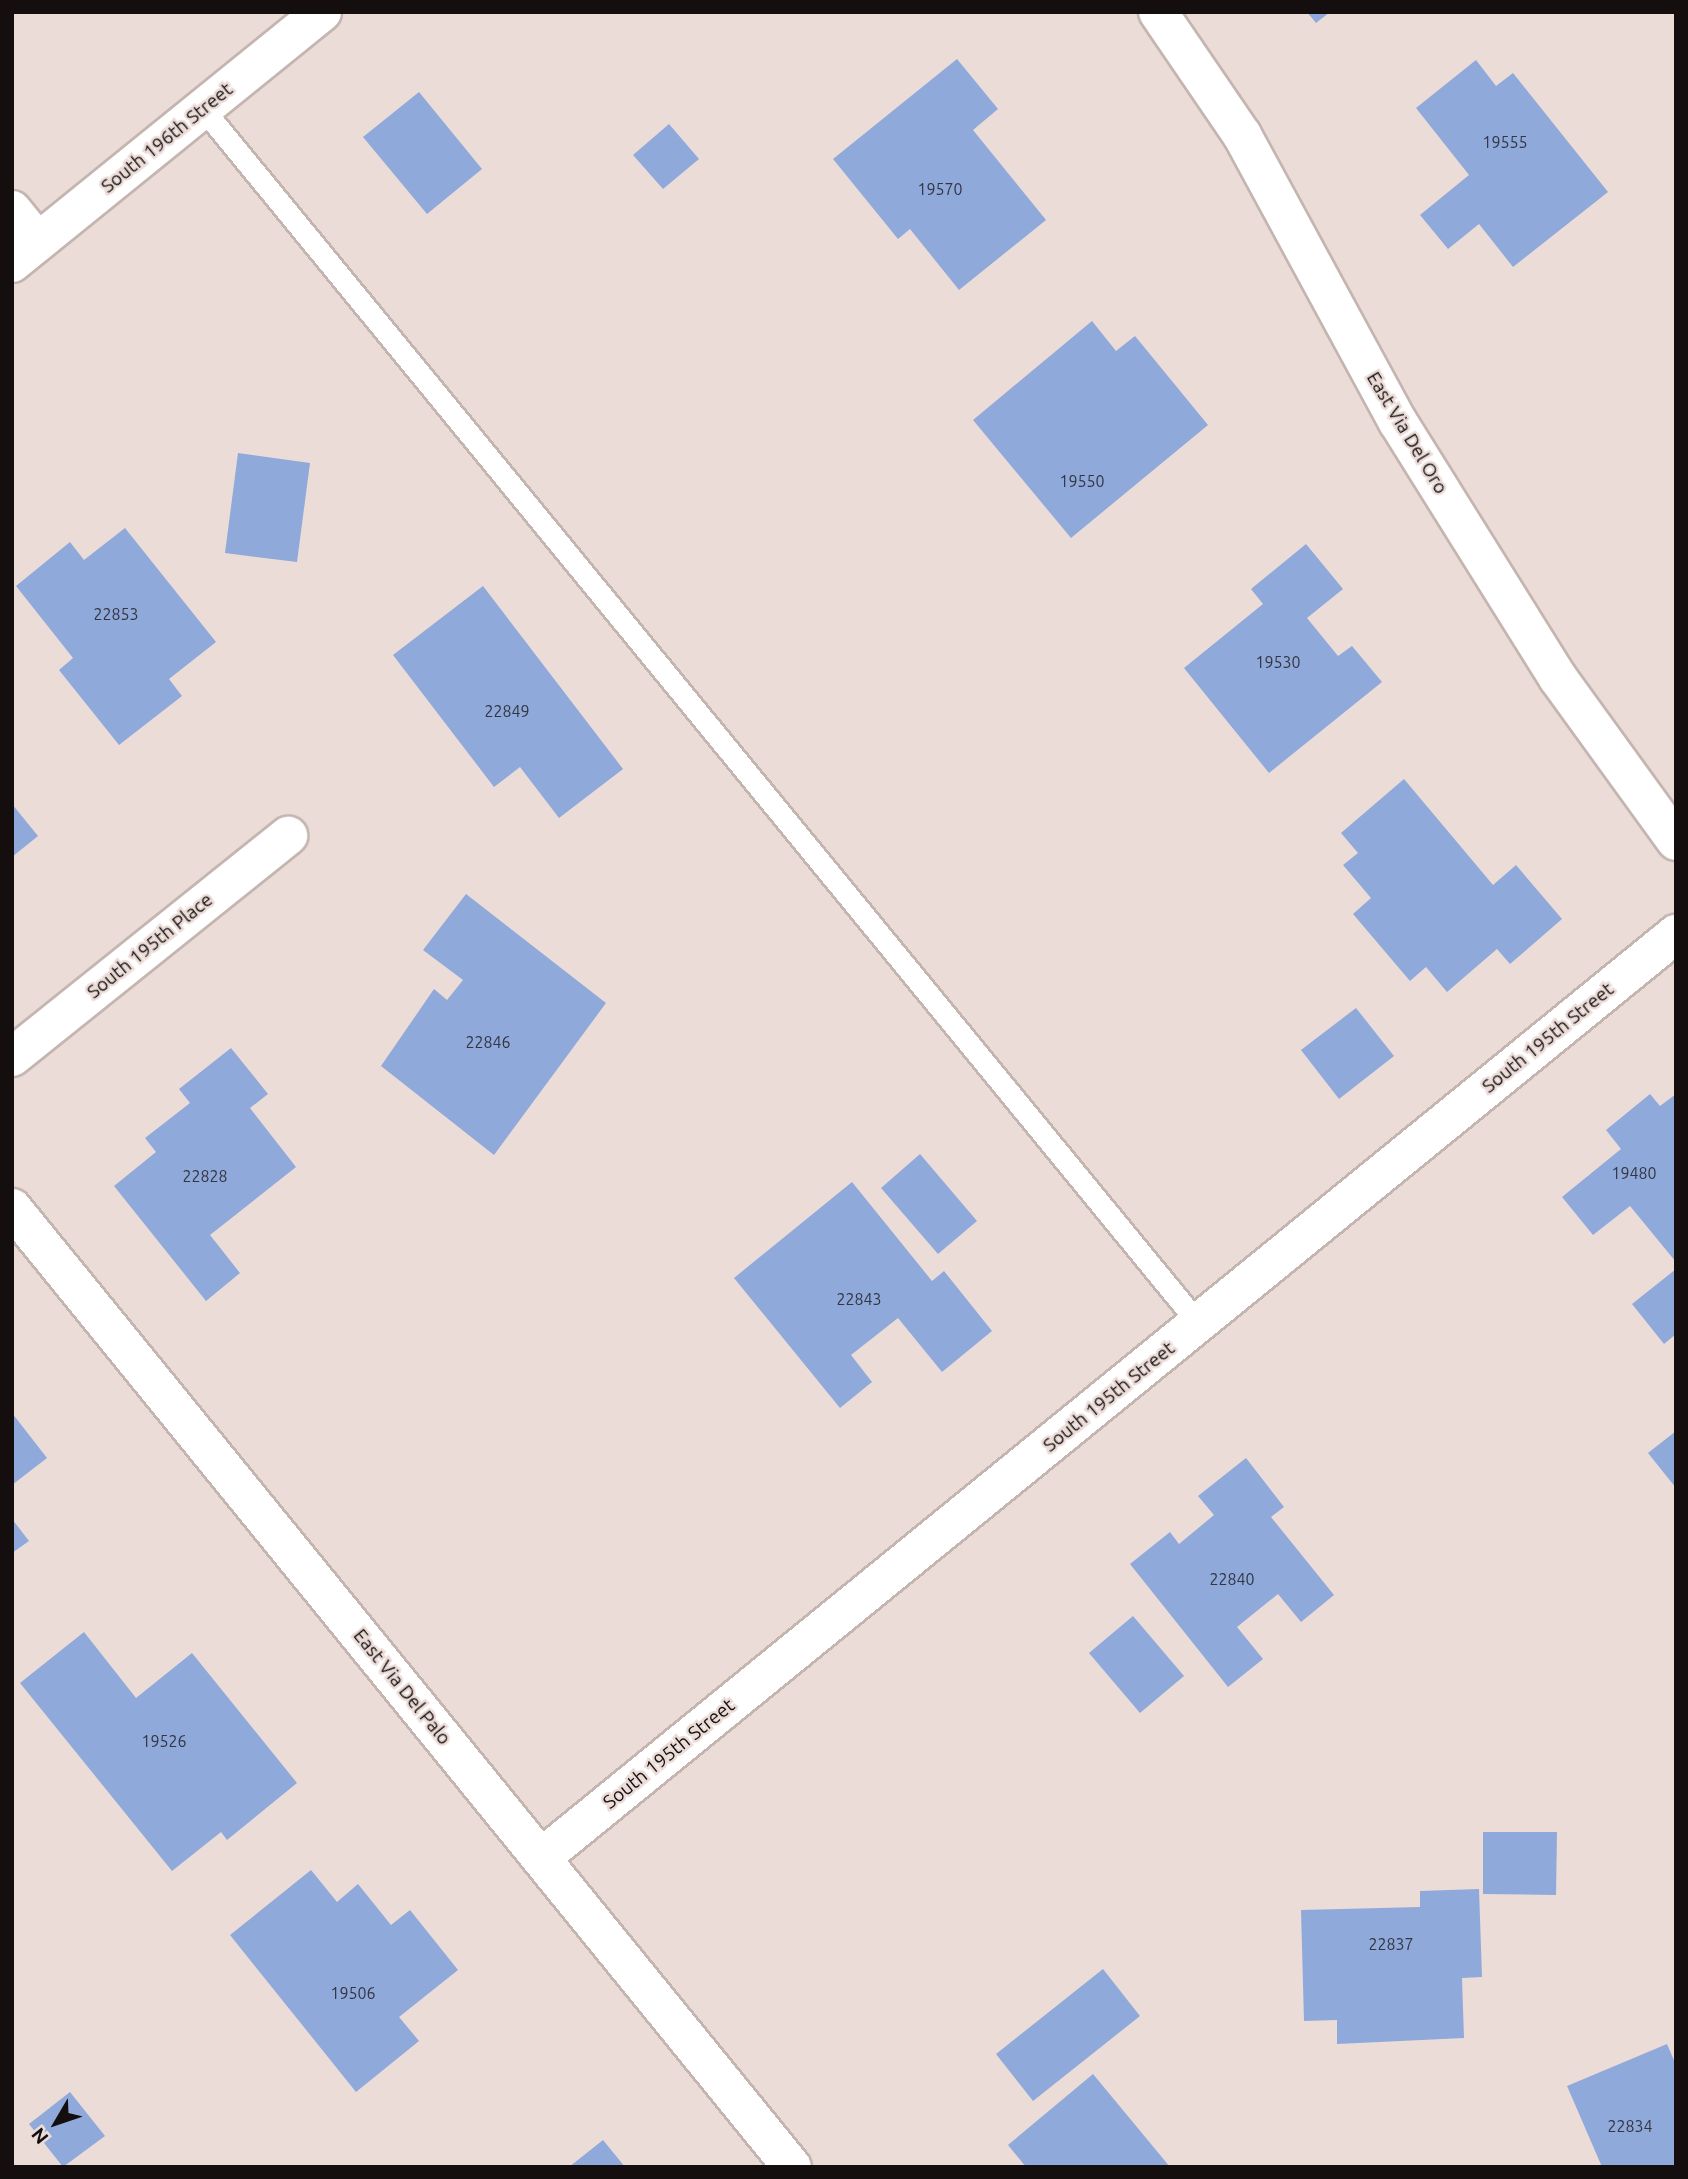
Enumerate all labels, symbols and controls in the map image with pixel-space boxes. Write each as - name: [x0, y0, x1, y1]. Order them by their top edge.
- street label: South 196th Street: [97, 78, 237, 198]
- house number: 19555: [1482, 132, 1528, 152]
- house number: 19570: [917, 179, 963, 199]
- street label: East Via Del Oro: [1362, 368, 1452, 498]
- house number: 19550: [1059, 471, 1105, 491]
- house number: 22853: [93, 604, 139, 624]
- house number: 19530: [1255, 652, 1301, 672]
- house number: 22849: [484, 701, 530, 721]
- street label: South 195th Place: [83, 888, 217, 1004]
- street label: South 195th Street: [1478, 978, 1618, 1098]
- house number: 22846: [465, 1032, 511, 1052]
- house number: 19480: [1611, 1163, 1657, 1183]
- house number: 22828: [182, 1166, 228, 1186]
- house number: 22843: [836, 1289, 882, 1309]
- street label: South 195th Street: [1039, 1337, 1179, 1457]
- house number: 22840: [1209, 1569, 1255, 1589]
- street label: East Via Del Palo: [348, 1625, 456, 1749]
- street label: South 195th Street: [599, 1694, 739, 1814]
- house number: 19526: [141, 1731, 187, 1751]
- house number: 22837: [1368, 1934, 1414, 1954]
- house number: 19506: [330, 1983, 376, 2003]
- north arrow: [21, 2088, 91, 2158]
- house number: 22834: [1607, 2116, 1653, 2136]
- text: N: [27, 2124, 53, 2149]

